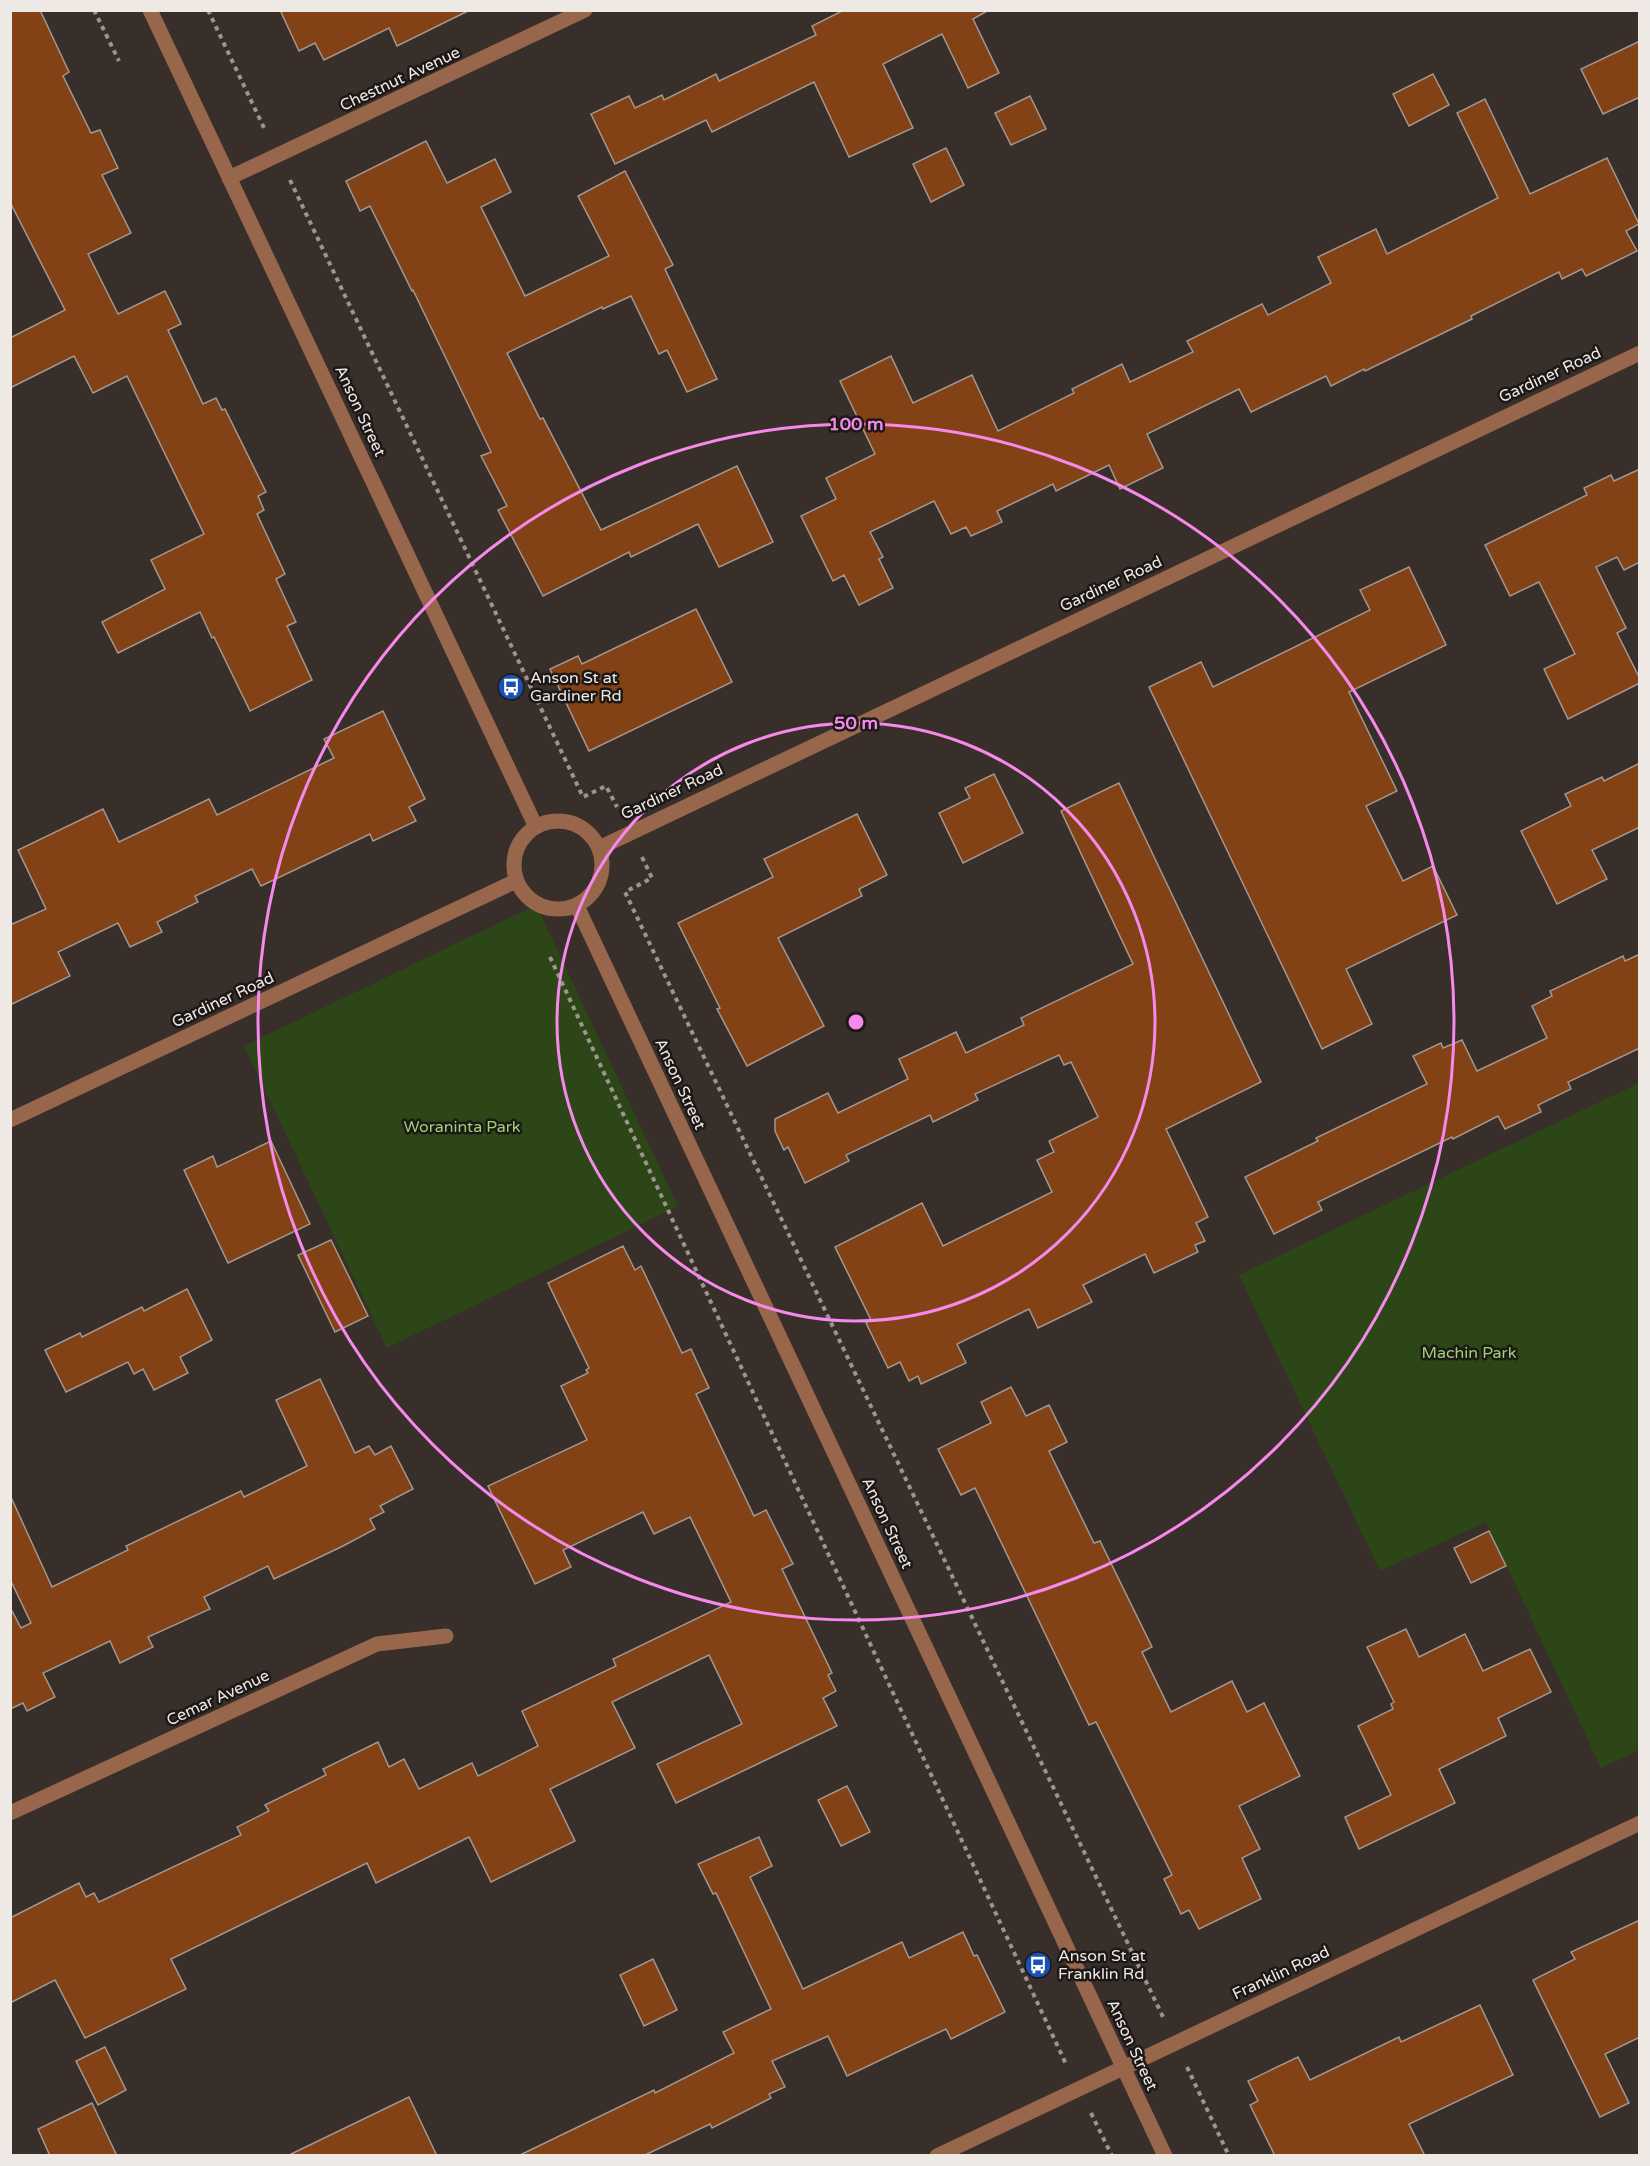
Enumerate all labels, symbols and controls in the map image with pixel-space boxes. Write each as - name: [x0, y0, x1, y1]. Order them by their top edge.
- street label: Chestnut Avenue: [337, 42, 463, 116]
- street label: Gardiner Road: [1496, 343, 1604, 407]
- street label: Anson Street: [330, 362, 390, 460]
- text: 100 m: [828, 413, 884, 435]
- street label: Gardiner Road: [1057, 552, 1165, 616]
- place label: Anson St at Gardiner Rd: [530, 668, 622, 706]
- bus stop icon: Anson St at Gardiner Rd: [496, 672, 526, 702]
- text: 50 m: [834, 712, 878, 734]
- street label: Gardiner Road: [618, 760, 726, 824]
- street label: Gardiner Road: [169, 968, 277, 1032]
- centre of rings: [846, 1012, 866, 1032]
- street label: Anson Street: [650, 1035, 710, 1133]
- park label: Woraninta Park: [403, 1117, 521, 1137]
- park label: Machin Park: [1422, 1343, 1517, 1363]
- street label: Anson Street: [857, 1474, 917, 1572]
- street label: Cemar Avenue: [163, 1665, 273, 1731]
- street label: Franklin Road: [1229, 1942, 1333, 2004]
- place label: Anson St at Franklin Rd: [1058, 1946, 1146, 1984]
- bus stop icon: Anson St at Franklin Rd: [1023, 1950, 1053, 1980]
- street label: Anson Street: [1102, 1996, 1162, 2094]

